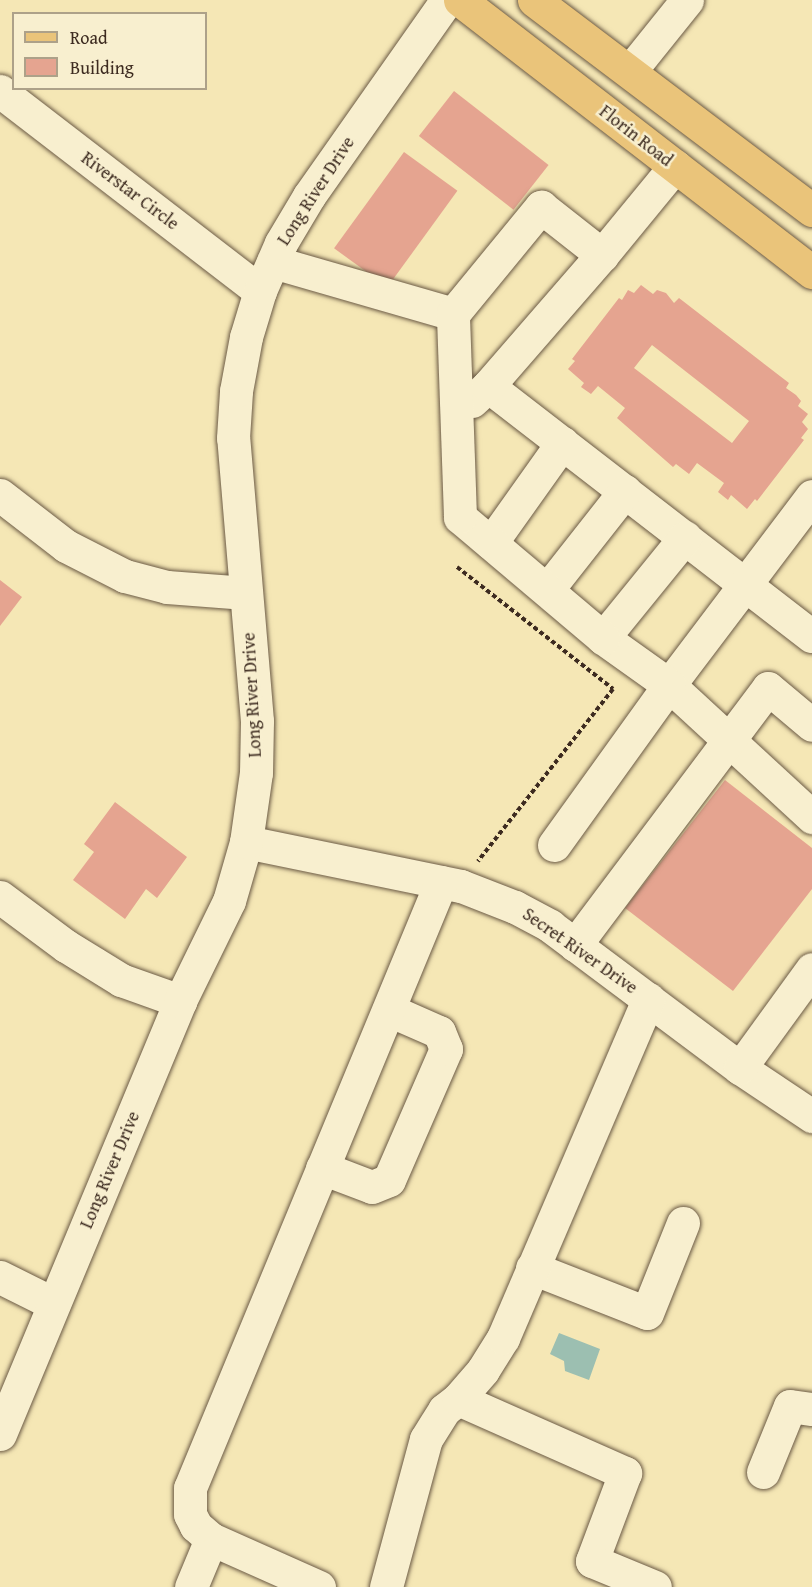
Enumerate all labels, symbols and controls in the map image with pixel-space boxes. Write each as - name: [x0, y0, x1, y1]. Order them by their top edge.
- legend: [12, 12, 207, 90]
- text: Road: [70, 24, 108, 51]
- text: Building: [70, 54, 134, 81]
- street label: Florin Road: [595, 101, 677, 171]
- street label: Long River Drive: [273, 133, 359, 249]
- street label: Riverstar Circle: [77, 147, 183, 235]
- street label: Long River Drive: [238, 632, 266, 758]
- street label: Secret River Drive: [518, 903, 642, 999]
- street label: Long River Drive: [76, 1108, 144, 1232]

